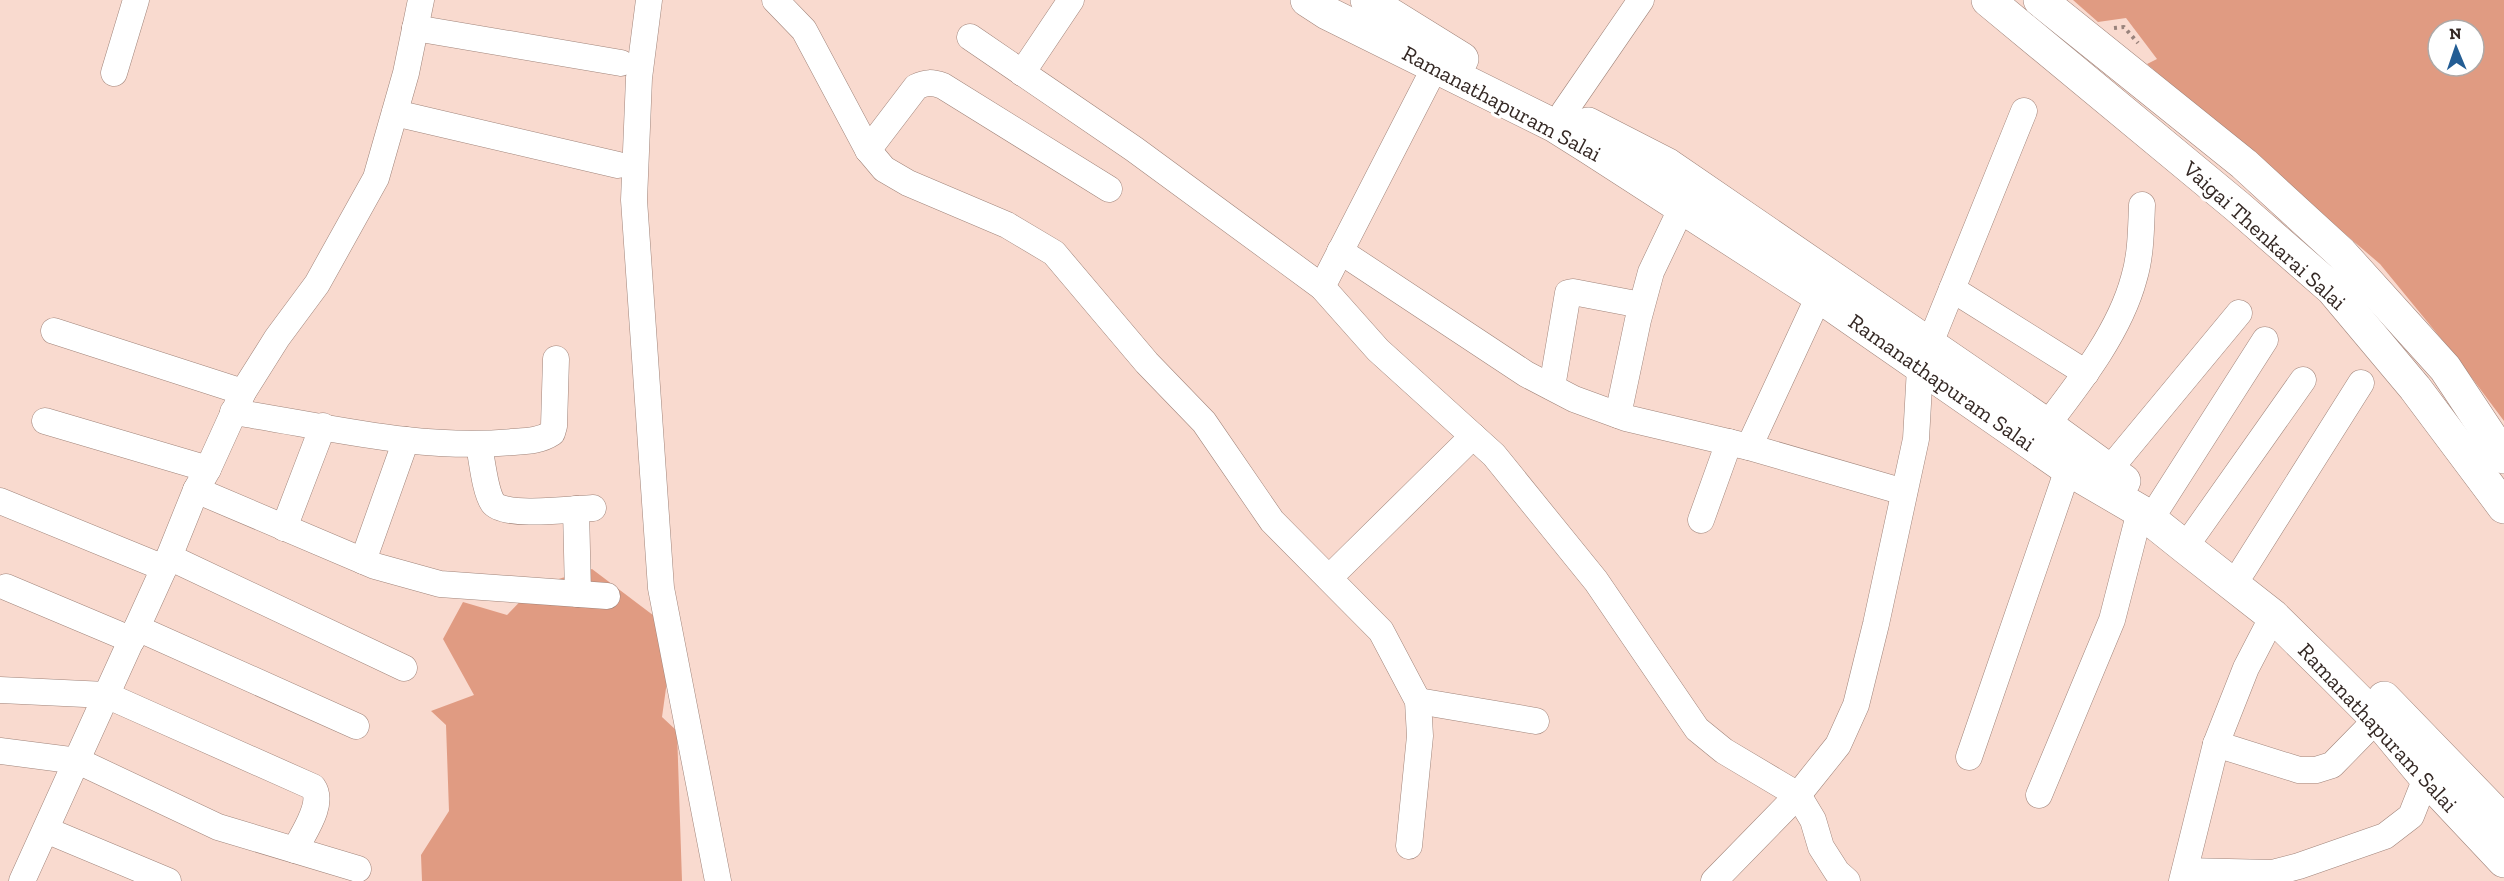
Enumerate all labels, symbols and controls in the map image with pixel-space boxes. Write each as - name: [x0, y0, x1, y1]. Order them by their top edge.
- north arrow: [2426, 18, 2486, 78]
- text: N: [2449, 24, 2462, 43]
- street label: Ramanathapuram Salai: [1398, 40, 1606, 167]
- street label: Vaigai Thenkarai Salai: [2177, 154, 2352, 316]
- street label: Ramanathapuram Salai: [1843, 308, 2040, 457]
- street label: Ramanathapuram Salai: [2292, 637, 2463, 818]

